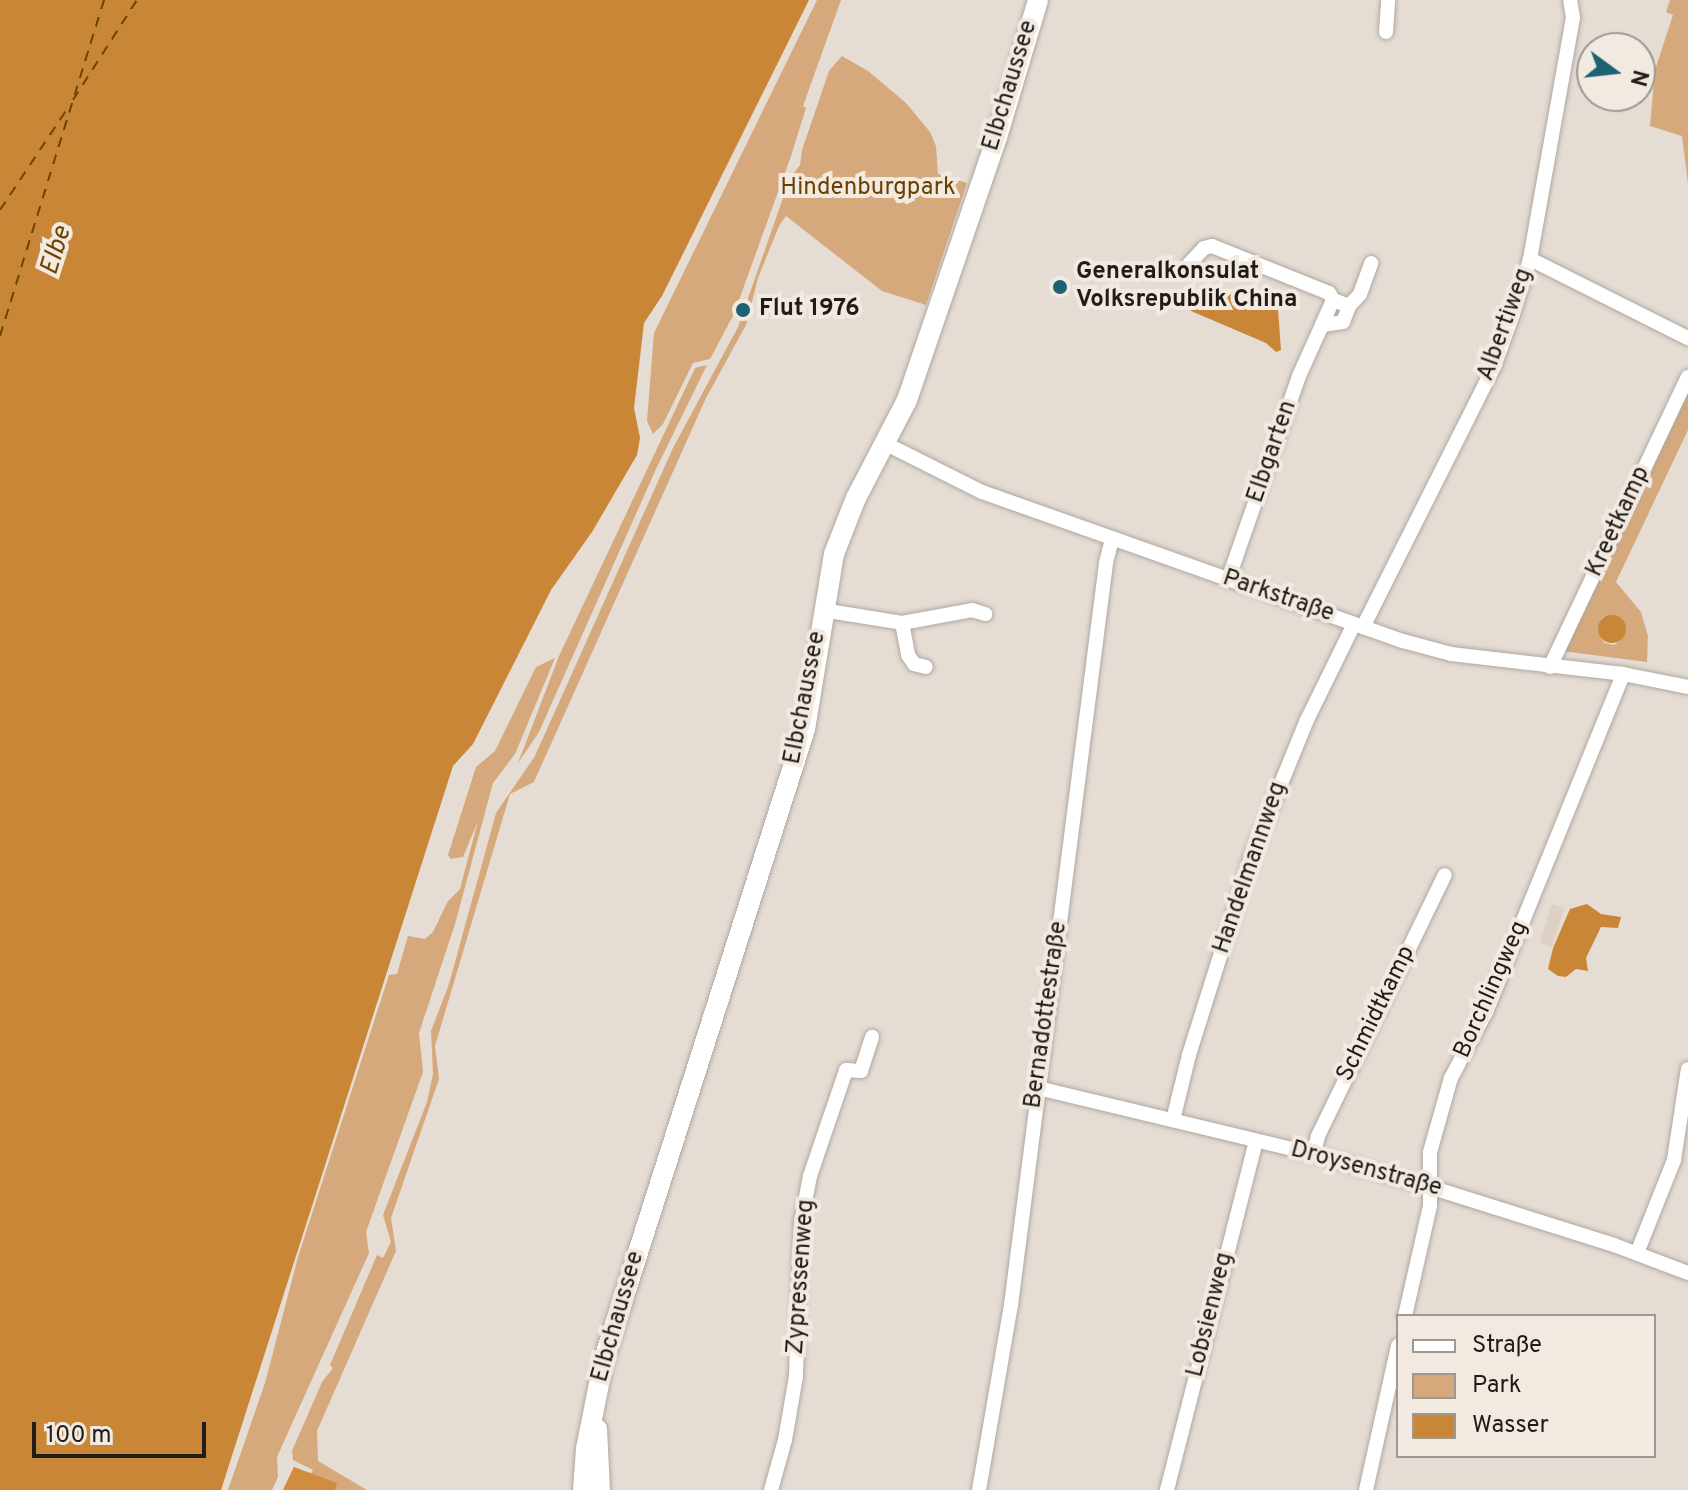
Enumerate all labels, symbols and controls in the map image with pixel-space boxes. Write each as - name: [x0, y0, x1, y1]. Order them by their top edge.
- street label: Elbchaussee: [978, 17, 1044, 155]
- north arrow: [1576, 32, 1656, 112]
- text: N: [1623, 67, 1653, 89]
- park label: Hindenburgpark: [780, 175, 956, 203]
- water label: Elbe: [35, 223, 79, 279]
- place label: Generalkonsulat Volksrepublik China: [1076, 259, 1297, 315]
- street label: Albertiweg: [1472, 265, 1540, 385]
- marker: Generalkonsulat Volksrepublik China: [1051, 278, 1069, 296]
- place label: Flut 1976: [759, 296, 860, 324]
- marker: Flut 1976: [734, 301, 752, 319]
- street label: Elbgarten: [1242, 397, 1304, 507]
- street label: Kreetkamp: [1581, 462, 1657, 582]
- street label: Parkstraße: [1219, 565, 1337, 629]
- street label: Elbchaussee: [779, 629, 833, 767]
- street label: Handelmannweg: [1208, 778, 1294, 958]
- street label: Borchlingweg: [1449, 917, 1535, 1063]
- street label: Bernadottestraße: [1020, 920, 1074, 1110]
- street label: Schmidtkamp: [1332, 941, 1422, 1087]
- street label: Droysenstraße: [1287, 1136, 1445, 1204]
- street label: Zypressenweg: [782, 1198, 822, 1356]
- street label: Elbchaussee: [587, 1248, 651, 1386]
- street label: Lobsienweg: [1182, 1250, 1240, 1380]
- legend: [1396, 1314, 1656, 1458]
- text: Straße: [1472, 1331, 1542, 1361]
- text: Park: [1472, 1371, 1522, 1401]
- scale bar: [36, 1406, 210, 1456]
- text: Wasser: [1472, 1411, 1549, 1441]
- text: 100 m: [46, 1421, 112, 1451]

